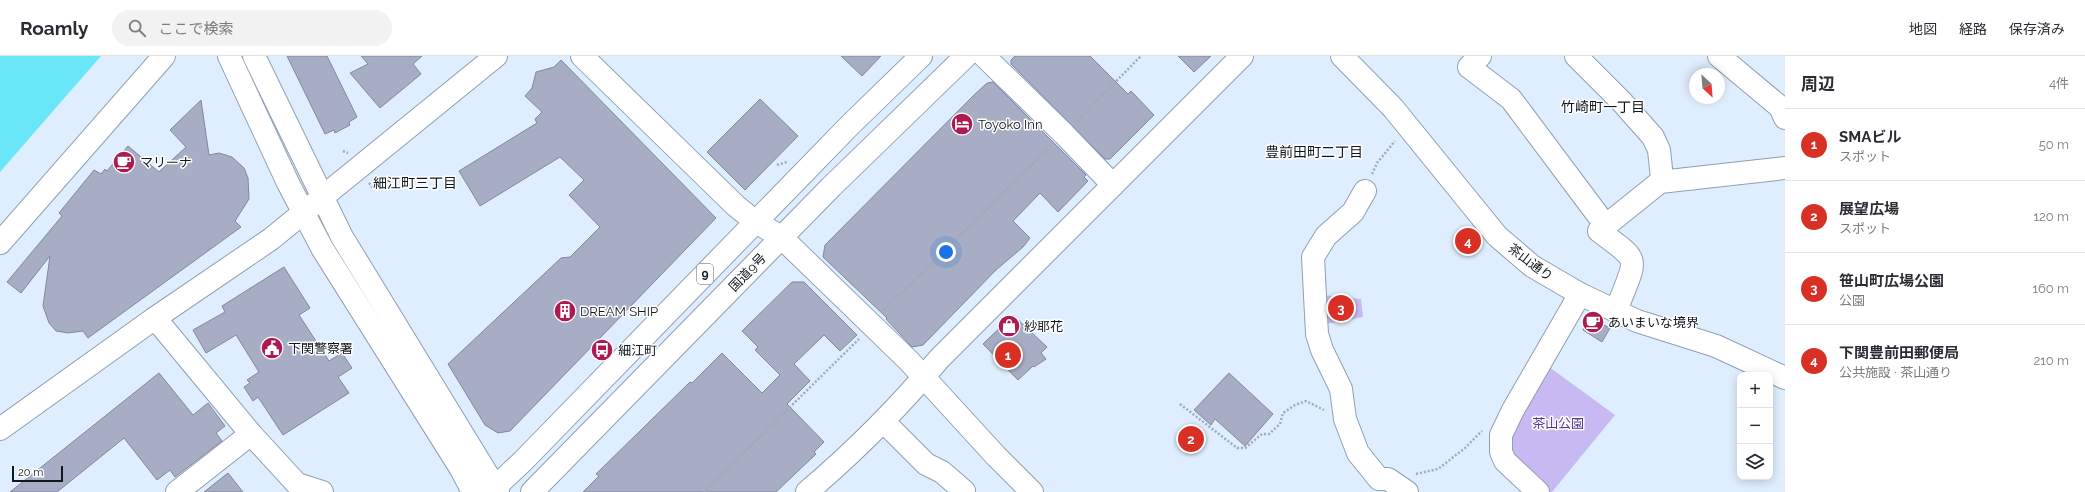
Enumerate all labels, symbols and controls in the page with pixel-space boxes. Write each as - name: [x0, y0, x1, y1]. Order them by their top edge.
- search box: [112, 10, 392, 46]
- text: Roamly: [20, 17, 88, 39]
- icon: search: [126, 17, 148, 39]
- text: ここで検索: [158, 20, 233, 38]
- text: 地図: [1909, 21, 1937, 37]
- text: 経路: [1959, 21, 1987, 37]
- text: 保存済み: [2009, 21, 2065, 37]
- north arrow: [1689, 68, 1725, 104]
- text: 周辺: [1801, 74, 1835, 94]
- text: 4件: [2049, 76, 2069, 91]
- district label: 竹崎町一丁目: [1561, 99, 1645, 115]
- hotel icon: Toyoko Inn: [949, 111, 975, 137]
- place label: Toyoko Inn: [978, 117, 1042, 132]
- text: SMAビル: [1839, 128, 1901, 146]
- text: 1: [1811, 137, 1817, 152]
- text: 50 m: [2039, 137, 2069, 152]
- district label: 豊前田町二丁目: [1265, 144, 1363, 160]
- cafe icon: マリーナ: [111, 149, 137, 175]
- text: スポット: [1839, 149, 1891, 164]
- place label: マリーナ: [140, 155, 192, 170]
- district label: 細江町三丁目: [373, 175, 457, 191]
- text: 展望広場: [1839, 200, 1899, 218]
- text: 2: [1810, 209, 1818, 224]
- text: 120 m: [2033, 209, 2069, 224]
- text: スポット: [1839, 221, 1891, 236]
- pin: 4: [1455, 226, 1481, 256]
- street label: 茶山通り: [1505, 241, 1556, 284]
- your location: [936, 242, 956, 262]
- street label: 国道9号: [726, 250, 769, 294]
- road number: 9: [697, 264, 713, 284]
- text: 笹山町広場公園: [1839, 272, 1944, 290]
- text: 3: [1810, 281, 1818, 296]
- text: 160 m: [2032, 281, 2069, 296]
- pin: 3: [1328, 293, 1354, 323]
- text: 公園: [1839, 293, 1865, 308]
- building icon: DREAM SHIP: [552, 298, 578, 324]
- place label: DREAM SHIP: [580, 304, 658, 319]
- cafe icon: あいまいな境界: [1580, 309, 1606, 335]
- shop icon: 紗耶花: [996, 313, 1022, 339]
- place label: あいまいな境界: [1608, 315, 1699, 330]
- place label: 紗耶花: [1024, 319, 1063, 334]
- public building icon: 下関警察署: [259, 335, 285, 361]
- bus stop icon: 細江町: [589, 337, 615, 363]
- pin: 1: [995, 340, 1021, 370]
- place label: 下関警察署: [288, 341, 353, 356]
- place label: 細江町: [618, 343, 657, 358]
- text: 下関豊前田郵便局: [1839, 344, 1959, 362]
- text: 4: [1810, 353, 1818, 368]
- text: 210 m: [2033, 353, 2069, 368]
- text: 公共施設 · 茶山通り: [1839, 365, 1952, 380]
- map controls: [1737, 372, 1773, 480]
- button: +: [1737, 372, 1773, 408]
- button: −: [1737, 408, 1773, 444]
- park label: 茶山公園: [1532, 416, 1584, 431]
- pin: 2: [1178, 424, 1204, 454]
- button: layers: [1737, 444, 1773, 480]
- scale bar: [12, 464, 63, 483]
- text: 20 m: [18, 466, 43, 479]

